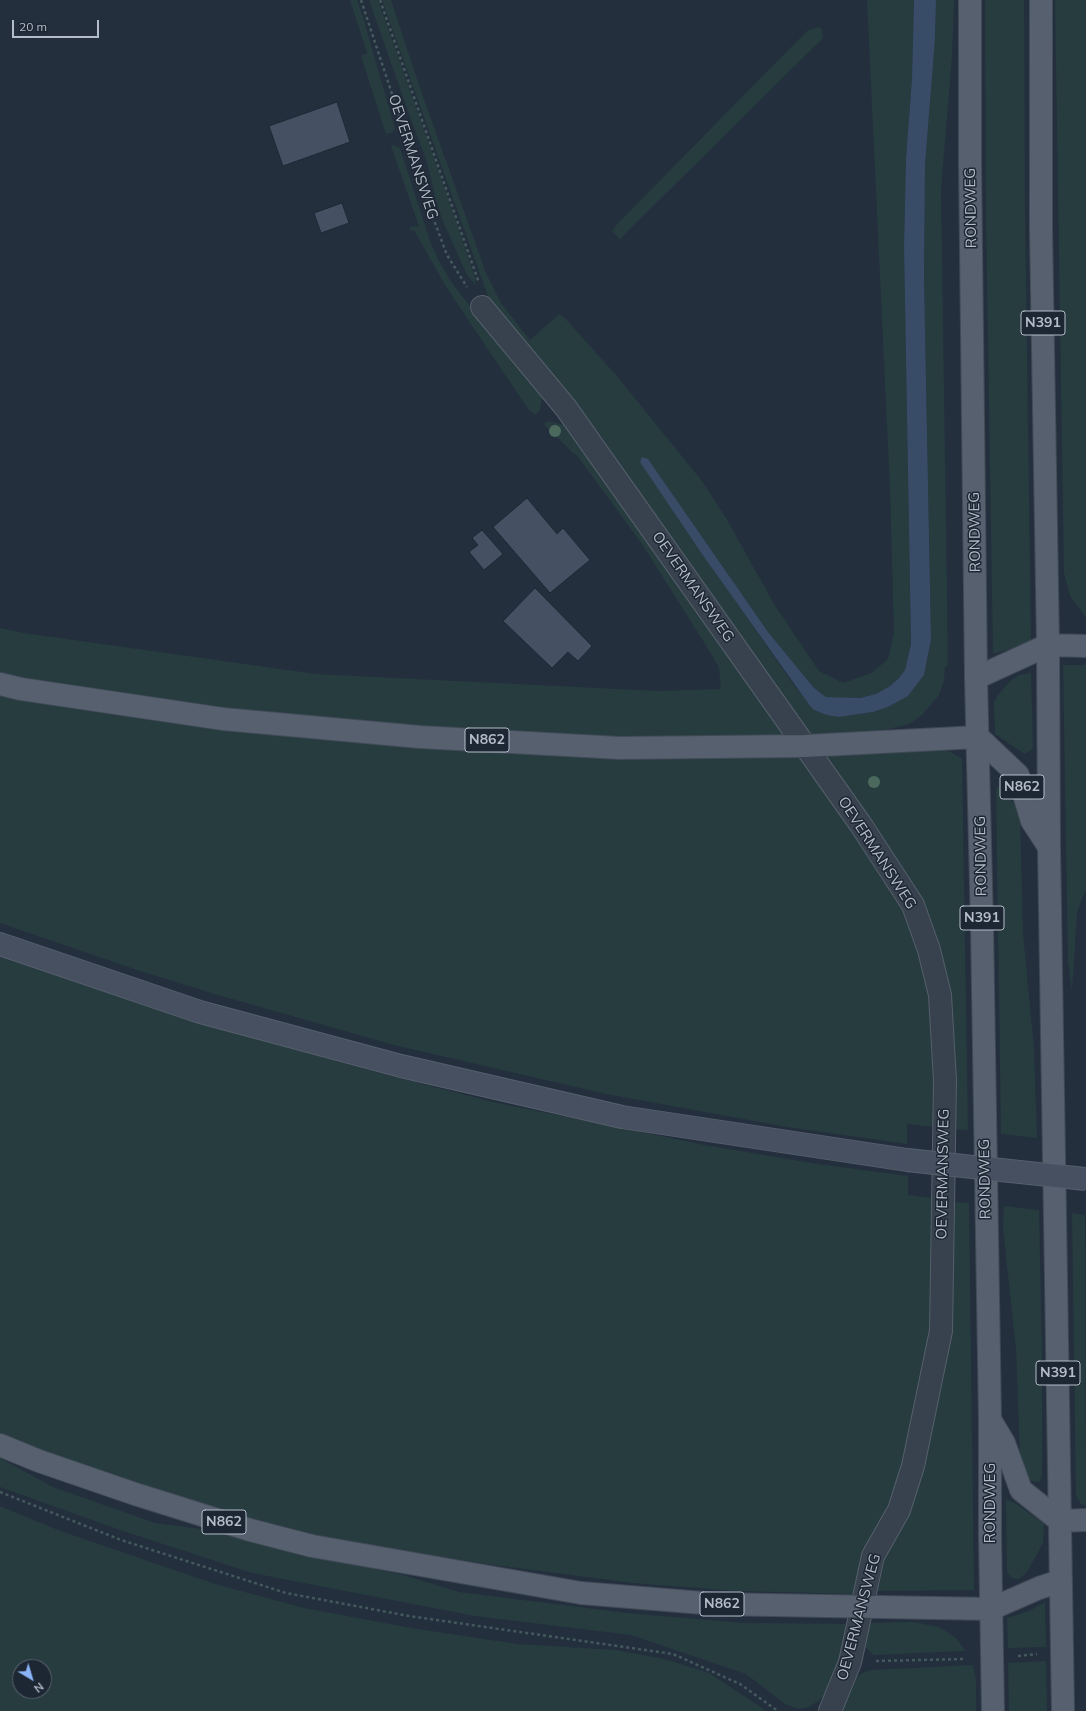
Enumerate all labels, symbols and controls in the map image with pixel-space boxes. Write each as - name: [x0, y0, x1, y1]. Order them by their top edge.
- scale bar: [14, 12, 101, 38]
- text: 20 m: [19, 19, 47, 34]
- street label: OEVERMANSWEG: [384, 92, 442, 222]
- street label: RONDWEG: [961, 168, 981, 248]
- road number: N391: [1021, 311, 1065, 335]
- street label: RONDWEG: [965, 492, 985, 572]
- street label: OEVERMANSWEG: [648, 528, 738, 646]
- road number: N862: [465, 728, 509, 752]
- road number: N862: [1000, 775, 1044, 799]
- street label: OEVERMANSWEG: [834, 793, 920, 913]
- street label: RONDWEG: [971, 816, 991, 896]
- road number: N391: [960, 906, 1004, 930]
- street label: OEVERMANSWEG: [933, 1109, 953, 1239]
- street label: RONDWEG: [975, 1139, 995, 1219]
- road number: N391: [1036, 1361, 1080, 1385]
- street label: RONDWEG: [981, 1463, 999, 1543]
- road number: N862: [202, 1510, 246, 1534]
- street label: OEVERMANSWEG: [833, 1552, 885, 1682]
- road number: N862: [700, 1592, 744, 1616]
- north arrow: [12, 1659, 52, 1699]
- text: N: [31, 1680, 46, 1696]

